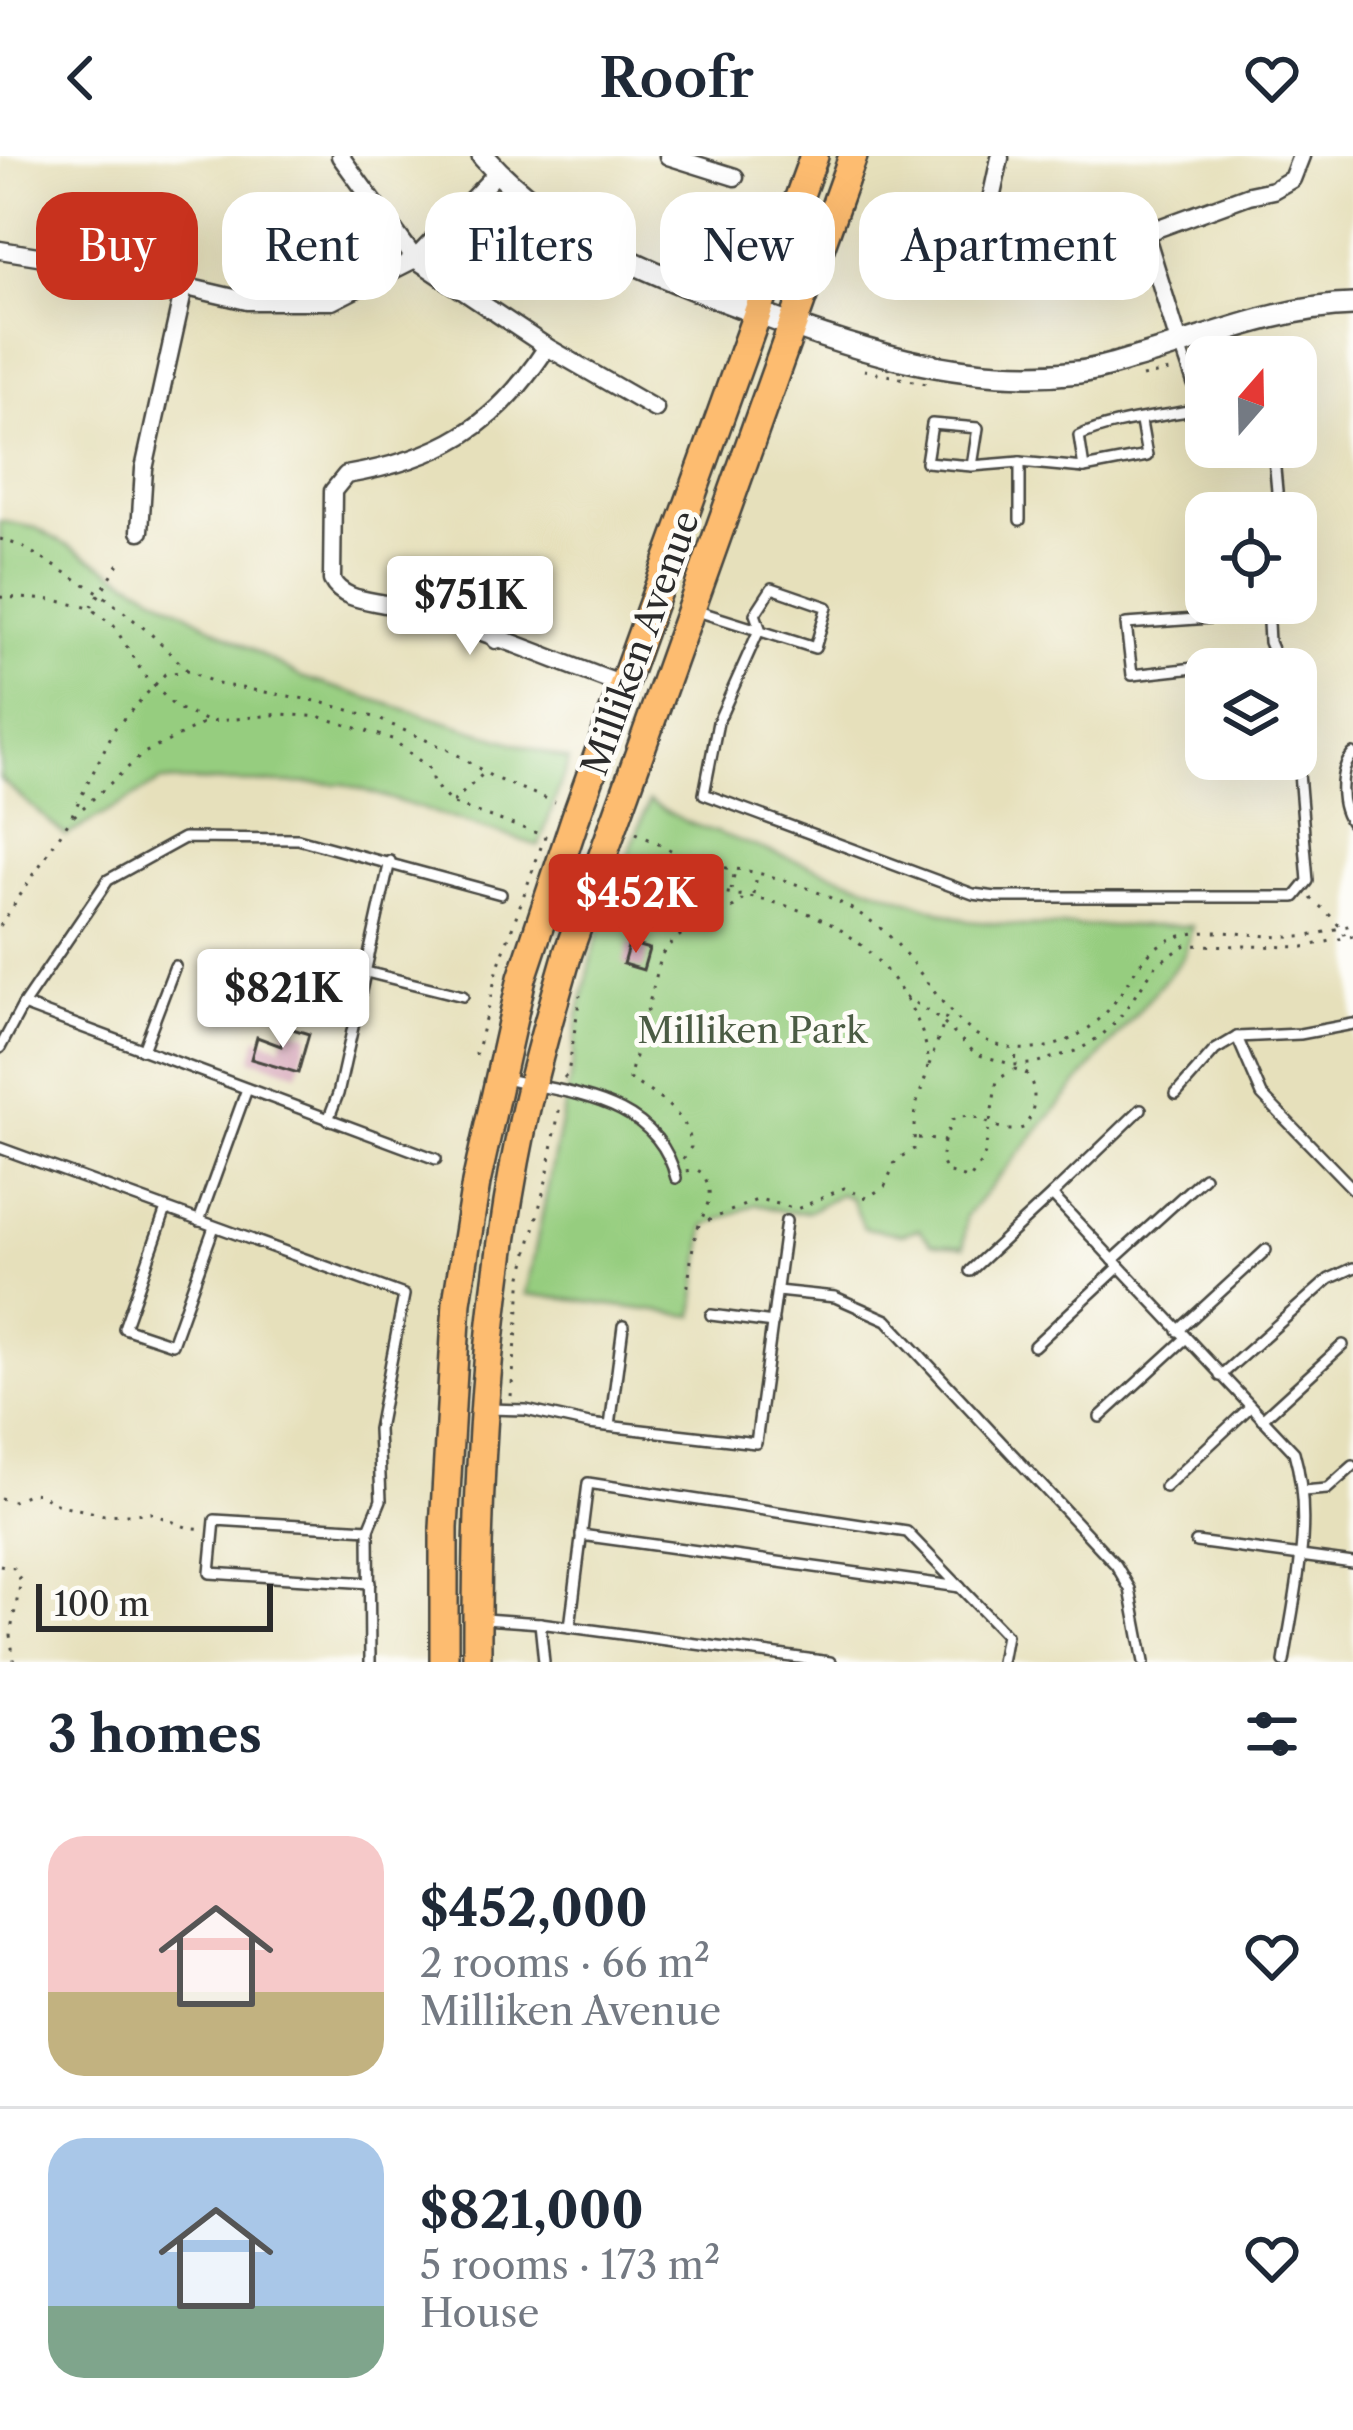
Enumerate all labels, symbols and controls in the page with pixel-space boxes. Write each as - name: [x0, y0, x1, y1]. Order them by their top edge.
- icon: back: [48, 45, 114, 111]
- text: Roofr: [599, 45, 754, 111]
- icon: heart: [1239, 45, 1305, 111]
- chip: Buy: [36, 192, 198, 300]
- chip: Rent: [222, 192, 401, 300]
- chip: Filters: [425, 192, 636, 300]
- chip: New: [660, 192, 835, 300]
- chip: Apartment: [859, 192, 1159, 300]
- north arrow: [1185, 336, 1317, 468]
- map controls: [1185, 336, 1317, 780]
- button: locate: [1185, 492, 1317, 624]
- street label: Milliken Avenue: [572, 505, 708, 781]
- pin: $751K: [386, 556, 554, 658]
- text: $751K: [414, 571, 526, 619]
- button: layers: [1185, 648, 1317, 780]
- pin: $452K: [552, 854, 720, 956]
- text: $452K: [576, 869, 696, 917]
- pin: $821K: [199, 949, 367, 1051]
- text: $821K: [224, 964, 342, 1012]
- park label: Milliken Park: [637, 1008, 869, 1052]
- scale bar: [36, 1578, 273, 1631]
- text: 100 m: [54, 1584, 149, 1625]
- icon: filters: [1239, 1701, 1305, 1767]
- text: 3 homes: [48, 1703, 262, 1765]
- text: $452,000: [420, 1877, 648, 1939]
- icon: home: [144, 1884, 288, 2028]
- icon: heart: [1239, 1923, 1305, 1989]
- text: 2 rooms · 66 m²: [420, 1939, 710, 1987]
- text: Milliken Avenue: [420, 1987, 721, 2035]
- text: $821,000: [420, 2179, 644, 2241]
- icon: home: [144, 2186, 288, 2330]
- icon: heart: [1239, 2225, 1305, 2291]
- text: 5 rooms · 173 m²: [420, 2241, 720, 2289]
- text: House: [420, 2289, 539, 2337]

